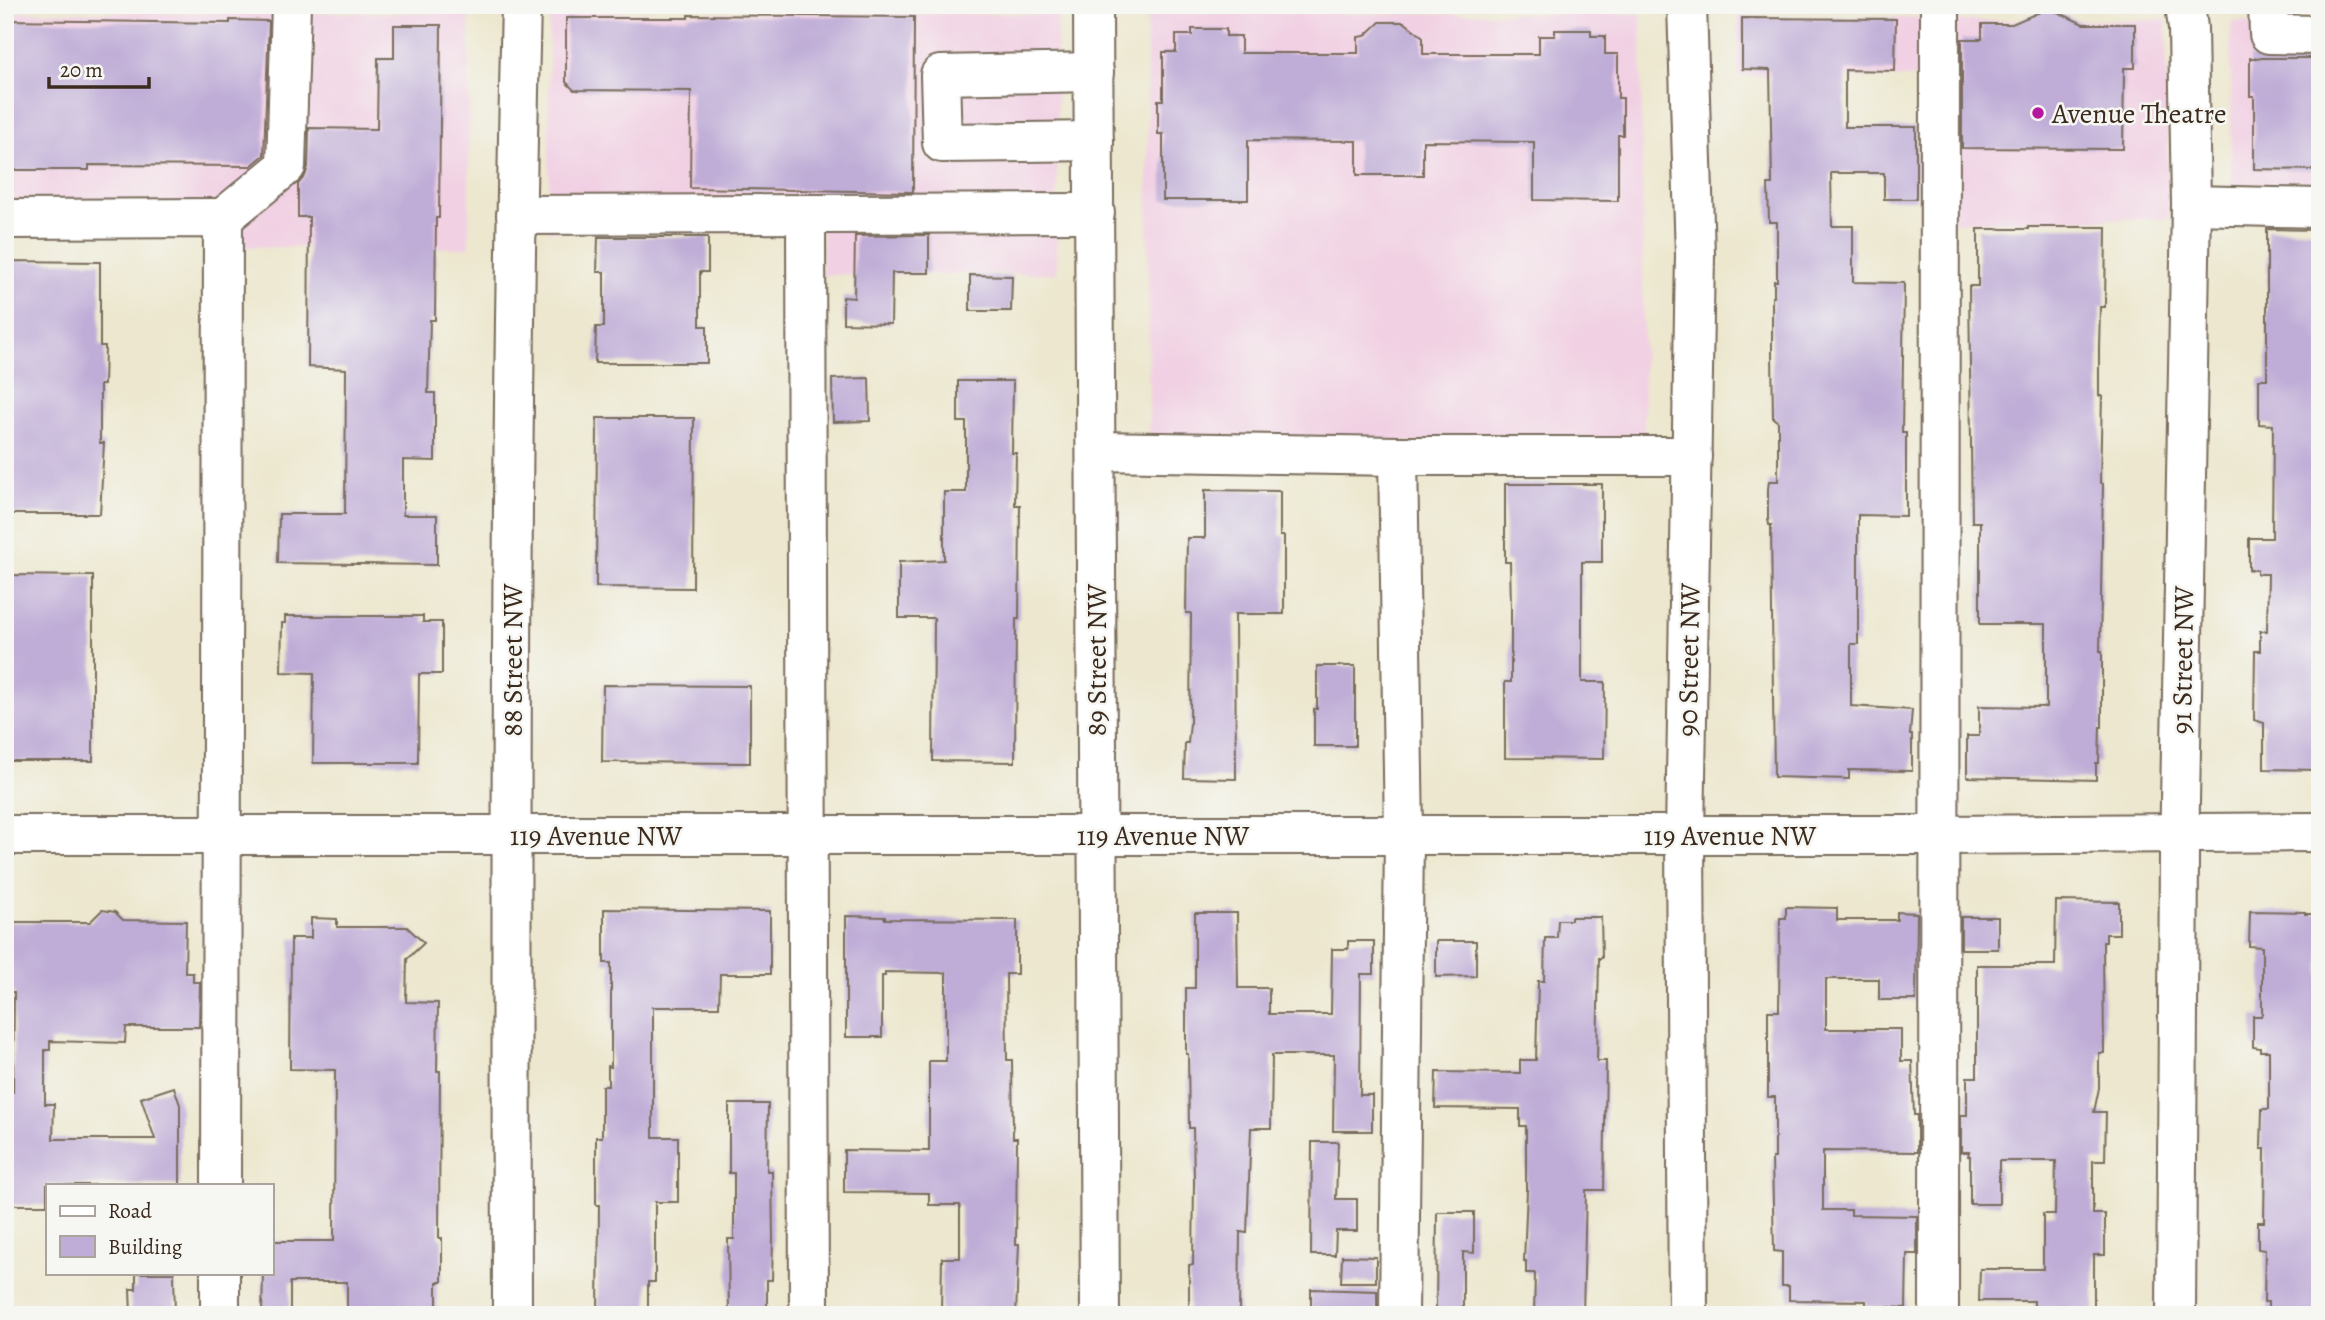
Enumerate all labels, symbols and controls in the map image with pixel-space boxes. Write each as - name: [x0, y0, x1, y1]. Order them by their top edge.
- scale bar: [49, 46, 149, 90]
- text: 20 m: [60, 56, 103, 84]
- place label: Avenue Theatre: [2051, 95, 2226, 133]
- marker: Avenue Theatre: [2030, 105, 2046, 121]
- street label: 88 Street NW: [494, 582, 532, 737]
- street label: 90 Street NW: [1669, 582, 1709, 737]
- street label: 89 Street NW: [1078, 583, 1116, 736]
- street label: 91 Street NW: [2163, 585, 2203, 735]
- street label: 119 Avenue NW: [510, 817, 683, 855]
- street label: 119 Avenue NW: [1077, 817, 1250, 855]
- street label: 119 Avenue NW: [1644, 817, 1817, 855]
- legend: [46, 1184, 273, 1274]
- text: Road: [108, 1197, 152, 1225]
- text: Building: [108, 1233, 183, 1261]

